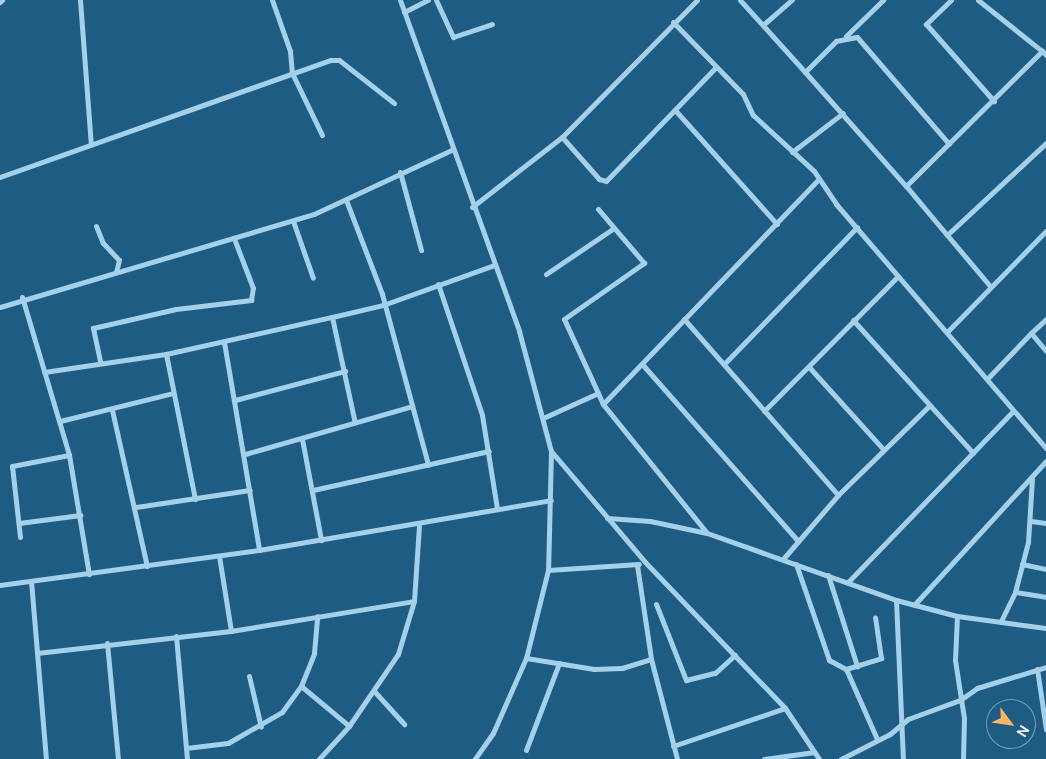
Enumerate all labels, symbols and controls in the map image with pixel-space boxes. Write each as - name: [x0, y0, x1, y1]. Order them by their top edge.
- north arrow: [986, 699, 1036, 749]
- text: N: [1013, 722, 1034, 741]

